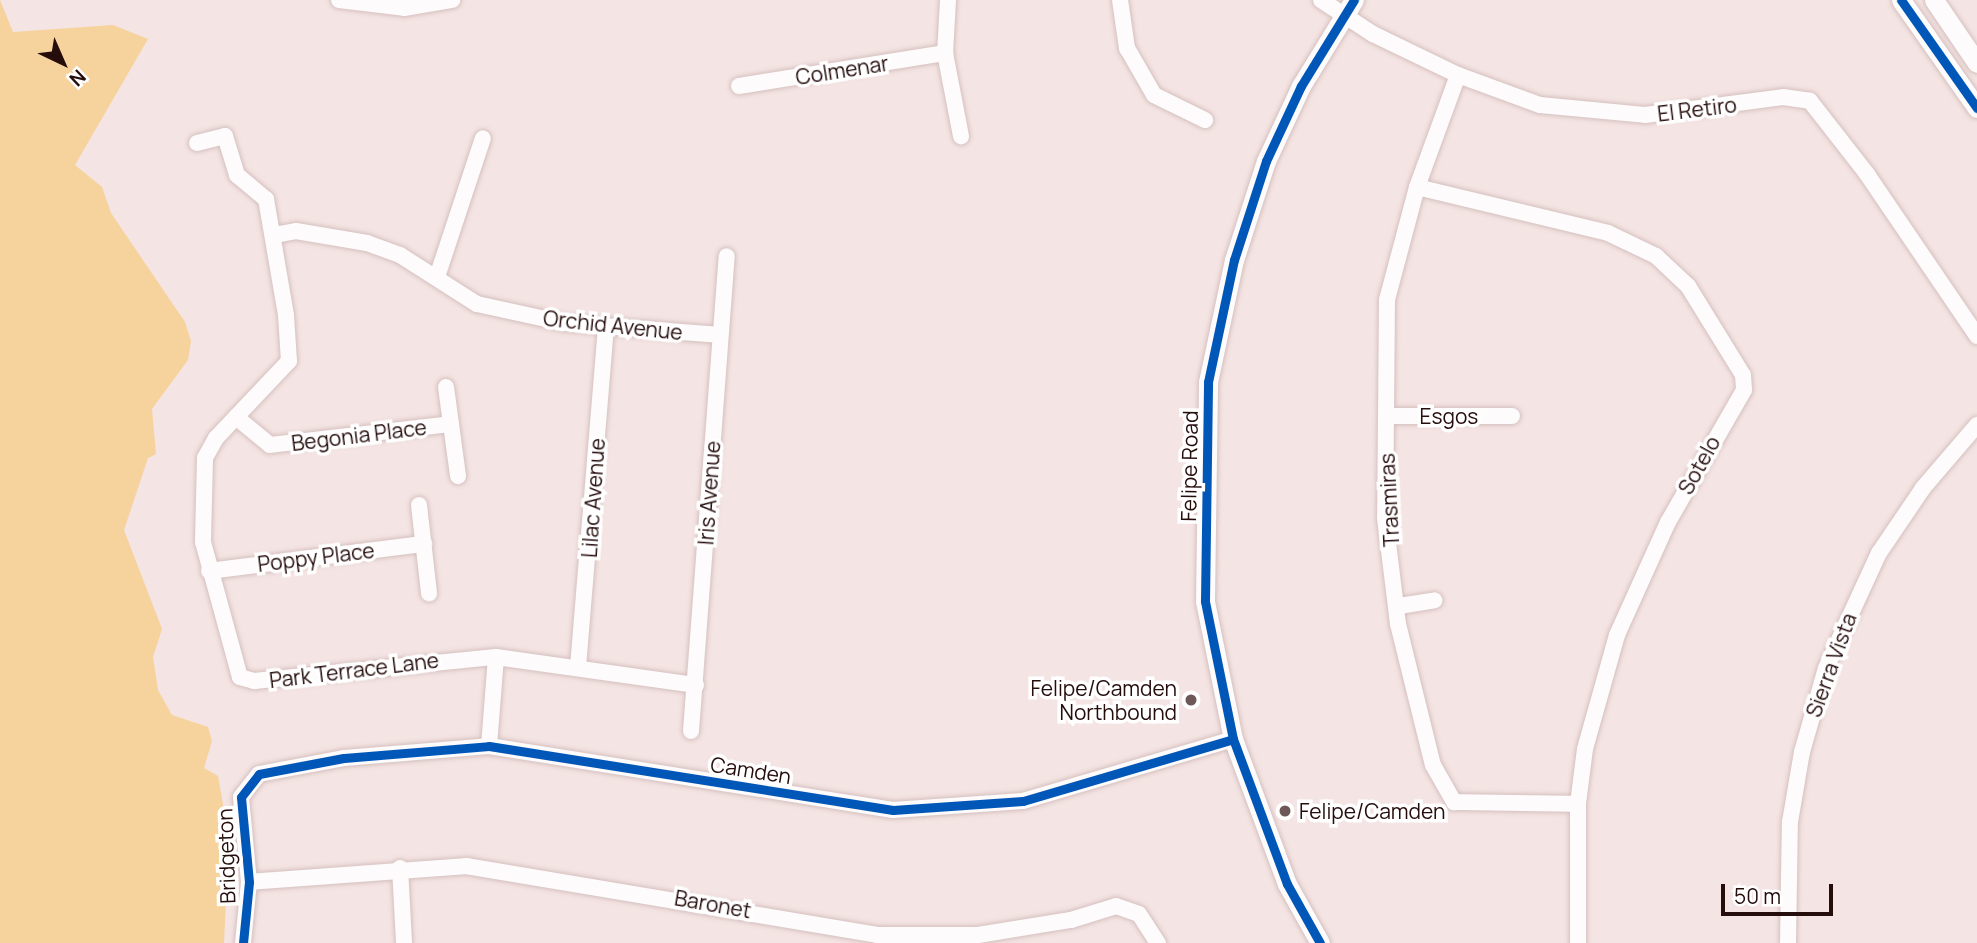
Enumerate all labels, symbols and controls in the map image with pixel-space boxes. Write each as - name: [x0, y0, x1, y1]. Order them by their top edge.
- north arrow: [28, 28, 98, 98]
- street label: Colmenar: [794, 50, 890, 90]
- text: N: [64, 64, 92, 92]
- street label: El Retiro: [1656, 92, 1738, 126]
- street label: Orchid Avenue: [542, 305, 684, 345]
- street label: Esgos: [1420, 403, 1478, 429]
- street label: Felipe Road: [1175, 410, 1203, 522]
- street label: Begonia Place: [290, 414, 428, 456]
- street label: Sotelo: [1673, 431, 1725, 499]
- street label: Lilac Avenue: [576, 437, 610, 559]
- street label: Iris Avenue: [693, 440, 725, 546]
- street label: Trasmiras: [1374, 452, 1404, 548]
- street label: Poppy Place: [256, 537, 376, 577]
- street label: Sierra Vista: [1801, 609, 1861, 721]
- street label: Park Terrace Lane: [268, 647, 440, 693]
- place label: Felipe/Camden Northbound: [1031, 675, 1177, 725]
- marker: Felipe/Camden Northbound: [1183, 692, 1199, 708]
- street label: Camden: [709, 751, 793, 789]
- place label: Felipe/Camden: [1299, 798, 1445, 824]
- marker: Felipe/Camden: [1277, 803, 1293, 819]
- street label: Bridgeton: [212, 808, 240, 904]
- scale bar: [1725, 870, 1837, 914]
- text: 50 m: [1734, 882, 1781, 910]
- street label: Baronet: [673, 885, 753, 923]

